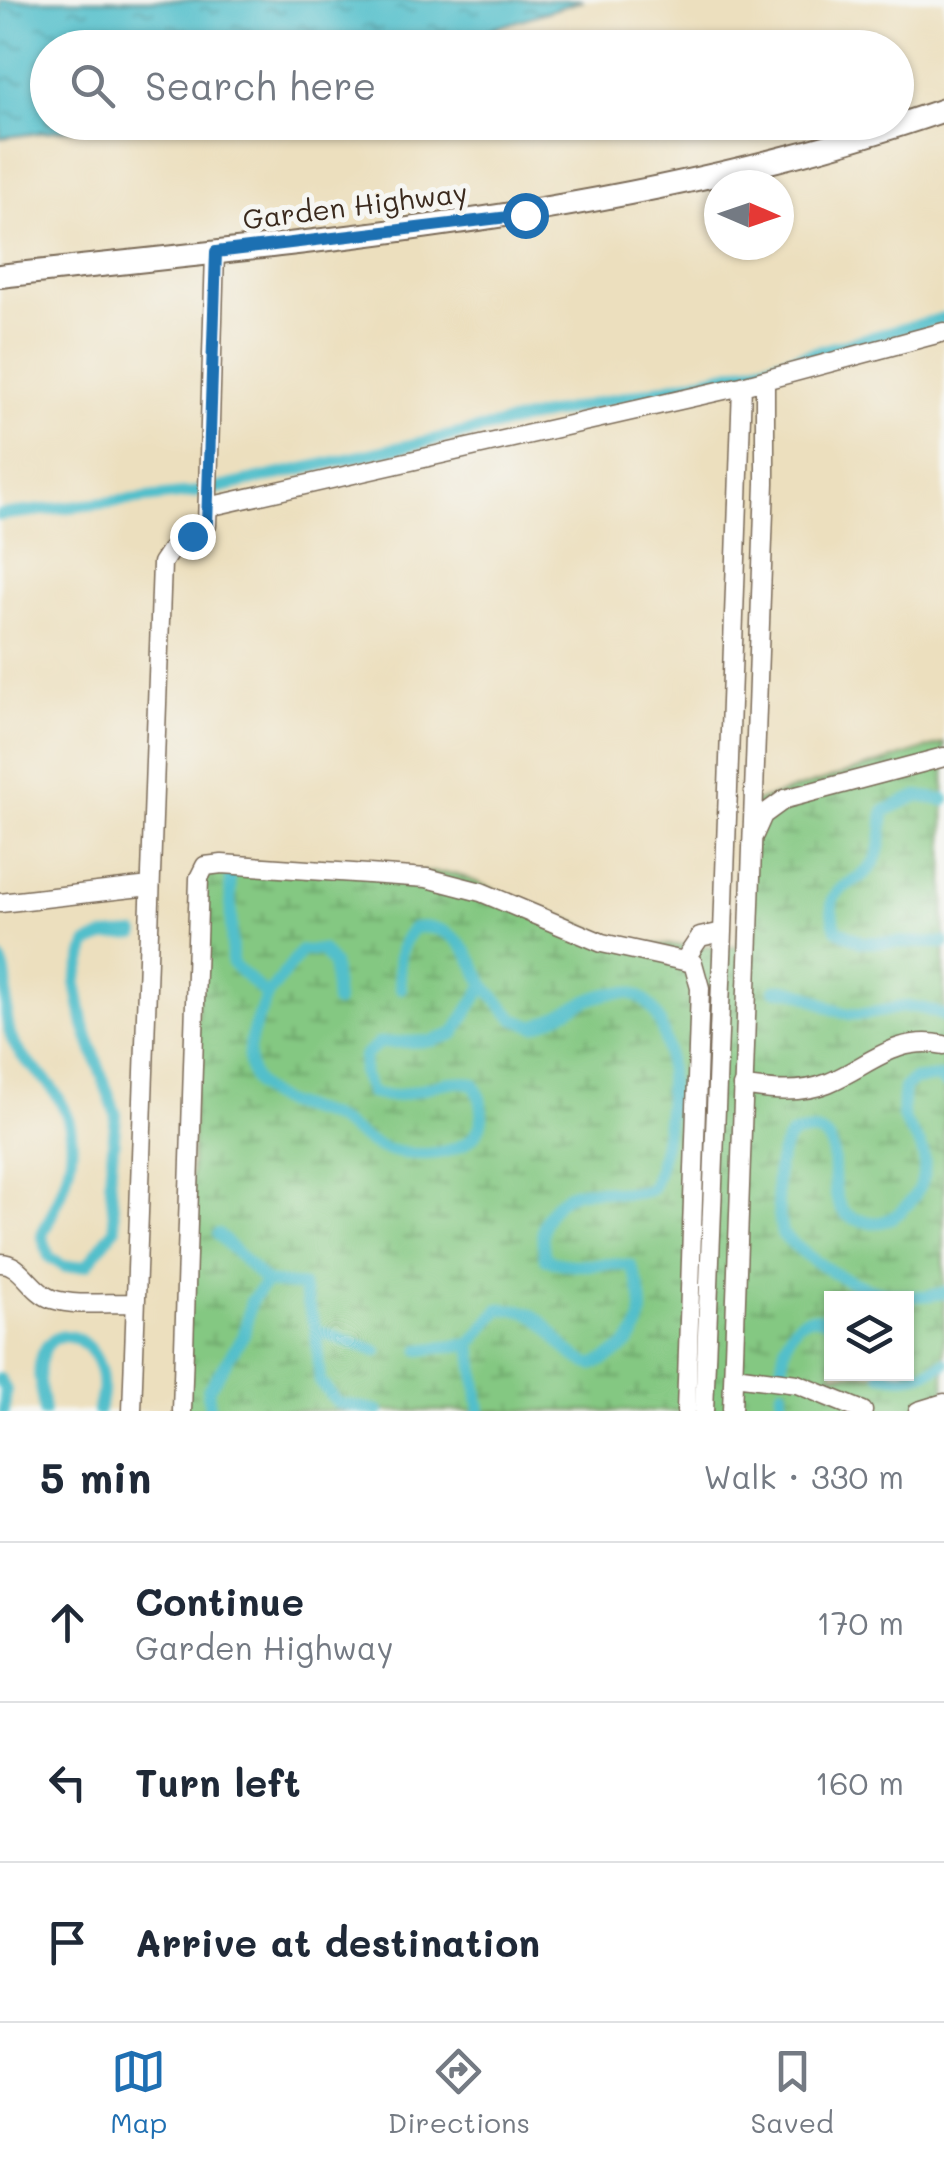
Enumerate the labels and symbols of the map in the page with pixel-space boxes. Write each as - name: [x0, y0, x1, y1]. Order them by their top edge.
- north arrow: [704, 170, 794, 260]
- street label: Garden Highway: [241, 173, 469, 237]
- route start: [503, 193, 549, 239]
- route end: [170, 514, 216, 560]

